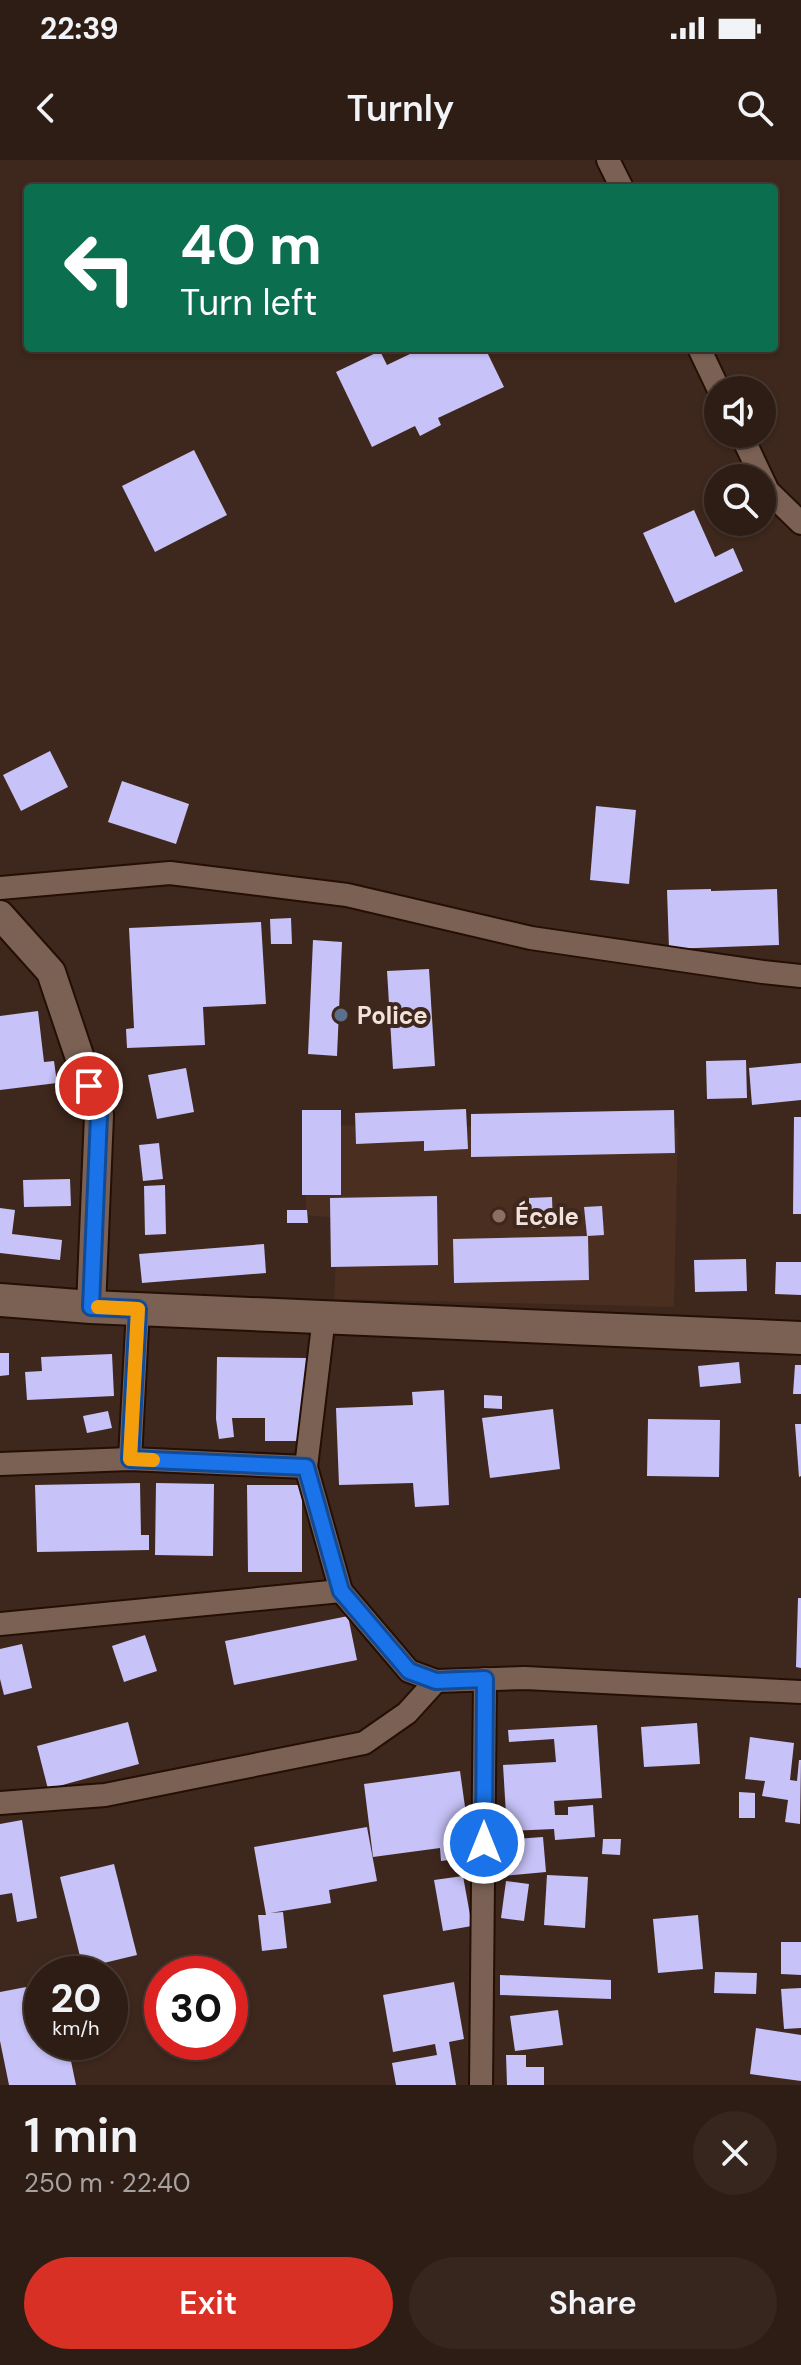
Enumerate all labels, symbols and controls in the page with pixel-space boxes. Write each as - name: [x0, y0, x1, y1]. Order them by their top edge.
- text: 22:39: [40, 9, 119, 48]
- text: Turnly: [347, 85, 454, 132]
- icon: back: [24, 86, 68, 130]
- icon: search: [733, 86, 777, 130]
- text: 40 m: [180, 208, 322, 281]
- icon: left: [48, 216, 152, 320]
- text: Turn left: [180, 279, 317, 326]
- map controls: [704, 376, 776, 536]
- button: sound: [704, 376, 776, 448]
- button: search: [704, 464, 776, 536]
- place label: Police: [357, 1000, 428, 1031]
- marker: Police: [332, 1006, 350, 1024]
- pin: [55, 1052, 123, 1120]
- icon: arrive: [67, 1064, 111, 1108]
- place label: École: [515, 1200, 579, 1232]
- marker: École: [490, 1207, 508, 1225]
- position arrow: [442, 1801, 526, 1885]
- speed limit sign: 30: [144, 1956, 248, 2060]
- text: 20: [50, 1972, 102, 2024]
- text: km/h: [52, 2015, 100, 2041]
- text: 1 min: [24, 2104, 139, 2167]
- button: close: [693, 2111, 777, 2195]
- text: 250 m · 22:40: [24, 2166, 190, 2200]
- button: Exit: [24, 2257, 393, 2349]
- button: Share: [409, 2257, 777, 2349]

